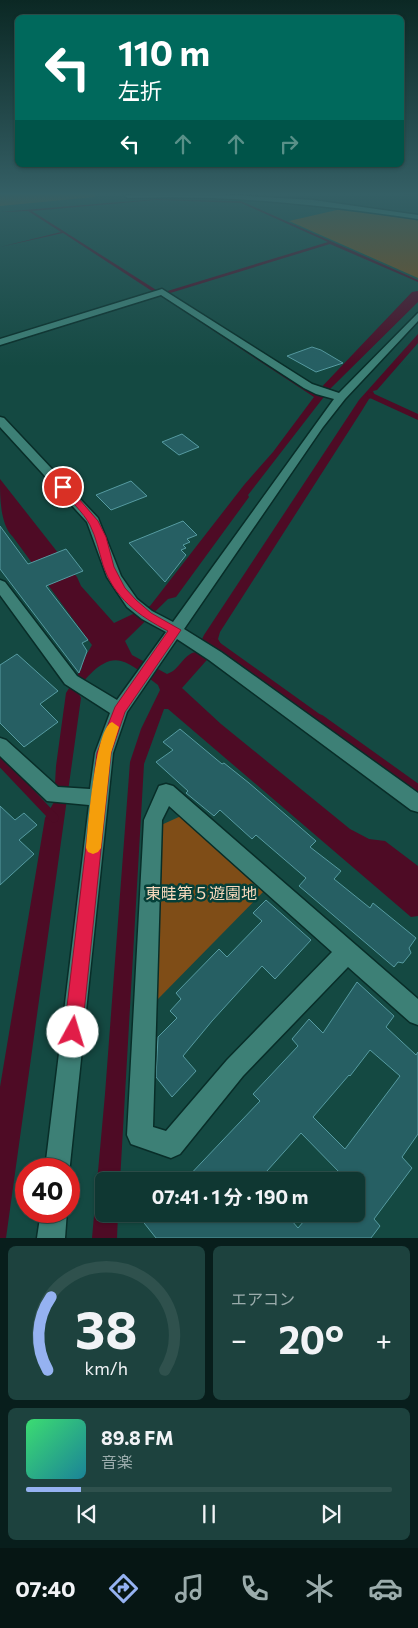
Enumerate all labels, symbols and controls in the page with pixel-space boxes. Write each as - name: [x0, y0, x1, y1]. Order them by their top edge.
- text: 110 m: [118, 30, 210, 73]
- icon: left: [35, 35, 100, 100]
- text: 左折: [118, 77, 162, 104]
- icon: left: [116, 130, 144, 158]
- icon: ahead: [169, 130, 197, 158]
- icon: ahead: [222, 130, 250, 158]
- icon: right: [275, 130, 303, 158]
- pin: [42, 466, 84, 508]
- icon: arrive: [49, 473, 77, 501]
- park label: 東畦第５遊園地: [145, 883, 257, 902]
- position arrow: [46, 1005, 98, 1057]
- speed limit sign: 40: [15, 1158, 80, 1223]
- text: 07:41 · 1 分 · 190 m: [152, 1185, 308, 1208]
- text: エアコン: [231, 1289, 295, 1308]
- text: 38: [75, 1296, 138, 1360]
- text: 20°: [278, 1315, 344, 1362]
- text: −: [231, 1322, 247, 1356]
- text: +: [376, 1322, 392, 1356]
- text: km/h: [85, 1357, 128, 1379]
- text: 89.8 FM: [101, 1426, 174, 1449]
- text: 音楽: [101, 1452, 133, 1471]
- icon: previous: [73, 1500, 101, 1528]
- icon: pause: [195, 1500, 223, 1528]
- icon: next: [317, 1500, 345, 1528]
- icon: directions: [106, 1571, 141, 1606]
- icon: music: [172, 1571, 207, 1606]
- icon: phone: [237, 1571, 272, 1606]
- icon: climate: [302, 1571, 337, 1606]
- icon: car: [368, 1571, 403, 1606]
- text: 07:40: [15, 1575, 76, 1602]

